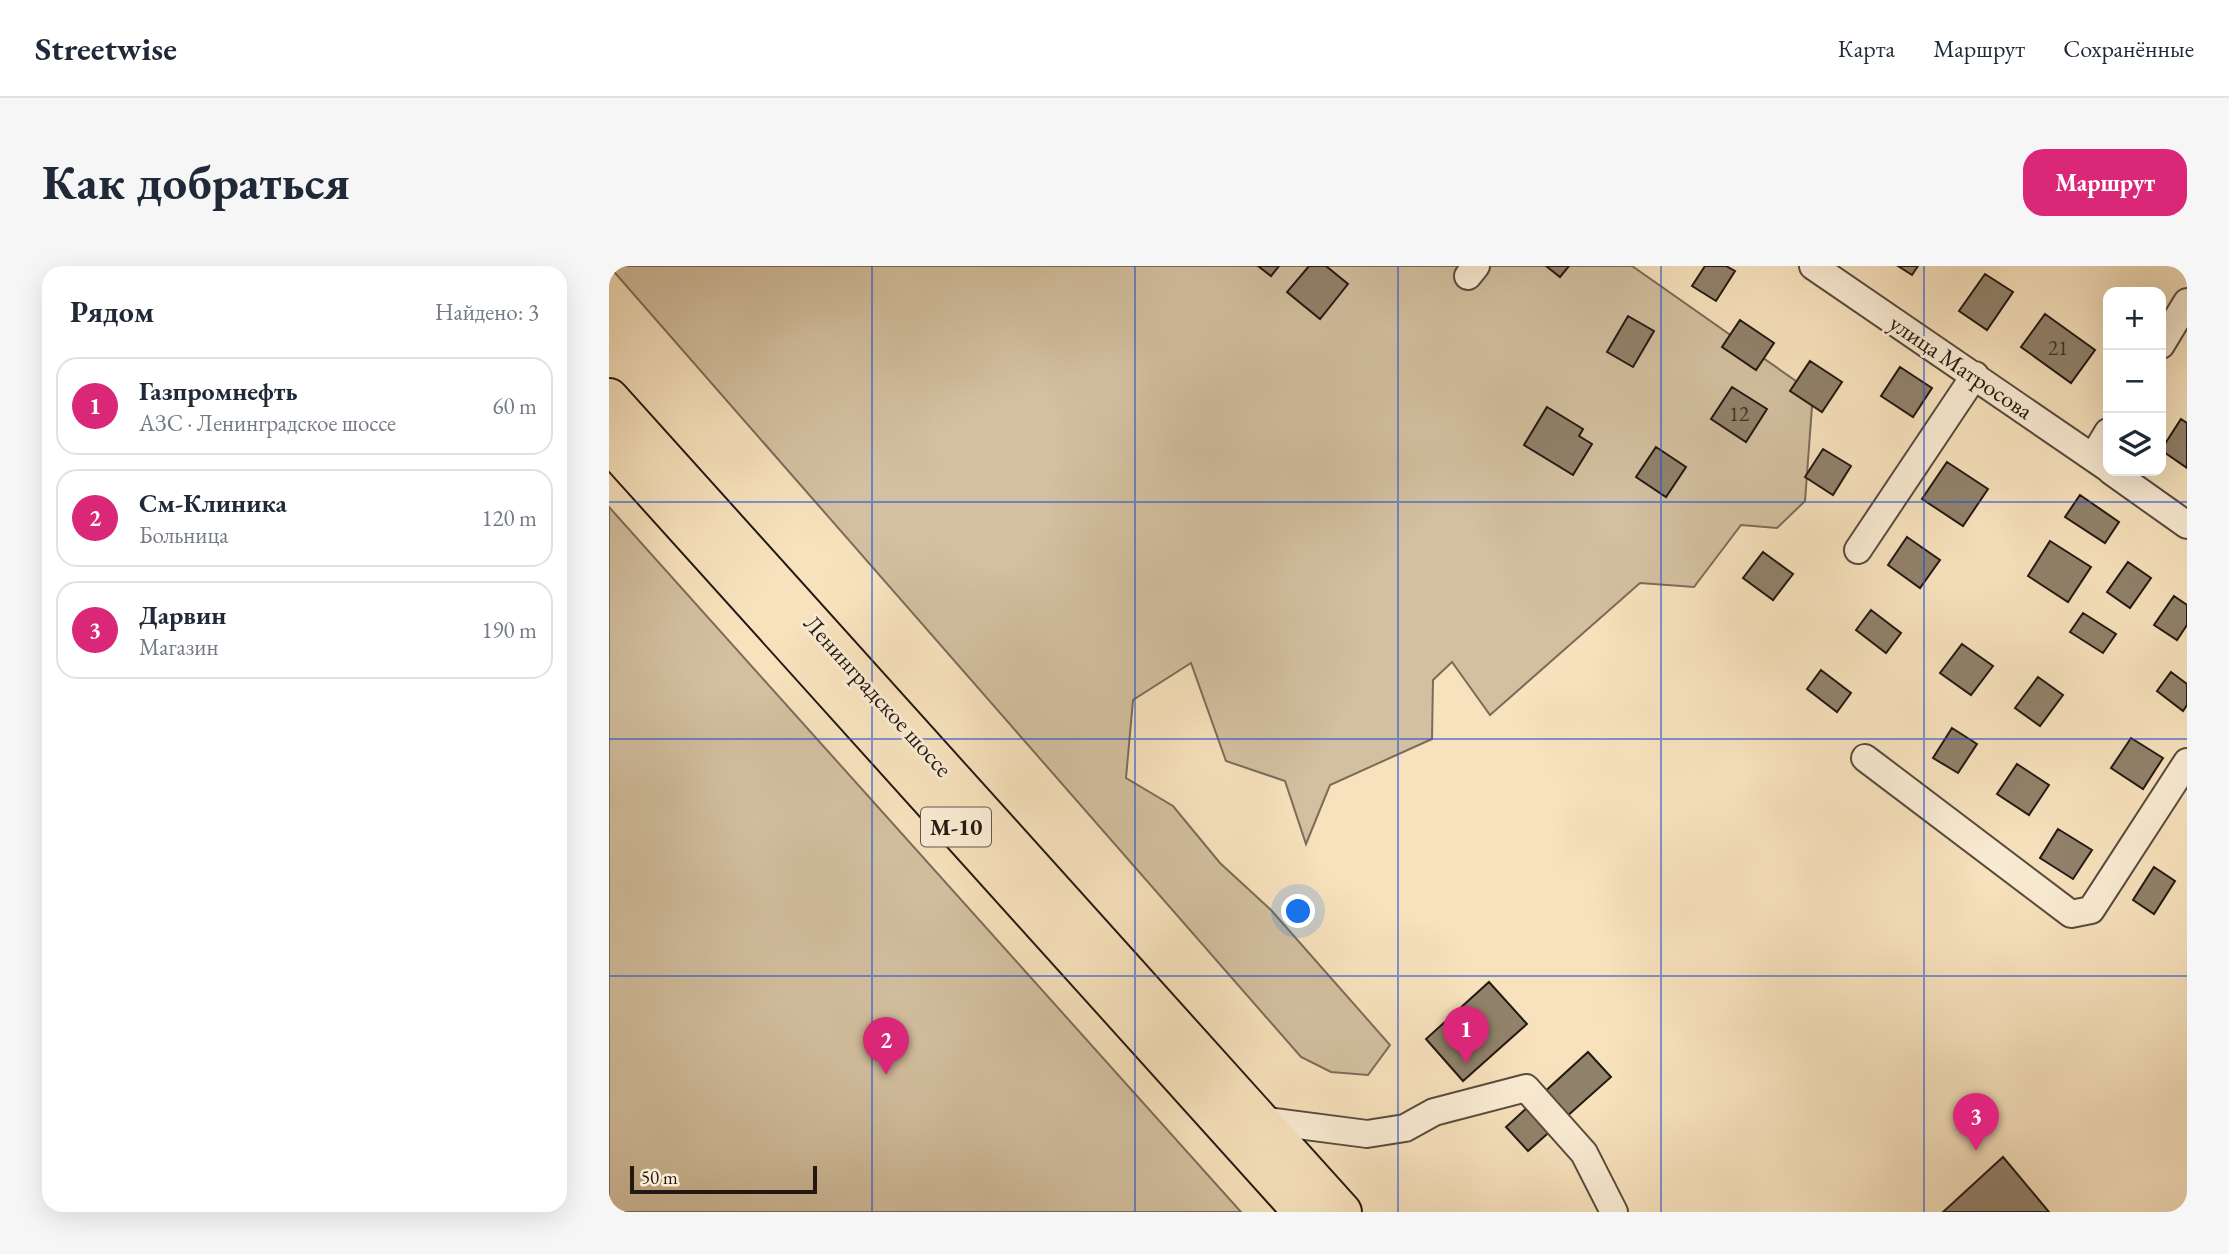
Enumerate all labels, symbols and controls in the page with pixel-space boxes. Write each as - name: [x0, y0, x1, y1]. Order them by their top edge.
- text: Streetwise: [35, 27, 177, 70]
- text: Карта: [1838, 33, 1895, 64]
- text: Маршрут: [1933, 33, 2025, 64]
- text: Сохранённые: [2063, 33, 2194, 64]
- button: Маршрут: [2023, 149, 2187, 216]
- text: Как добраться: [42, 150, 350, 214]
- map controls: [2103, 287, 2166, 476]
- button: +: [2103, 287, 2166, 350]
- text: Рядом: [70, 292, 154, 331]
- text: Найдено: 3: [435, 297, 539, 327]
- street label: улица Матросова: [1884, 307, 2039, 426]
- house number: 21: [2048, 334, 2068, 361]
- button: −: [2103, 350, 2166, 413]
- text: Газпромнефть: [139, 374, 298, 408]
- text: 1: [89, 391, 101, 421]
- text: 60 m: [492, 391, 537, 421]
- house number: 12: [1729, 400, 1749, 427]
- text: АЗС · Ленинградское шоссе: [139, 408, 396, 438]
- button: layers: [2103, 413, 2166, 476]
- text: См-Клиника: [139, 486, 287, 520]
- text: 2: [89, 503, 101, 533]
- text: 120 m: [481, 503, 537, 533]
- text: Больница: [139, 520, 228, 550]
- text: Дарвин: [139, 598, 226, 632]
- street label: Ленинградское шоссе: [797, 608, 959, 783]
- text: 3: [89, 615, 101, 645]
- text: 190 m: [481, 615, 537, 645]
- text: Магазин: [139, 632, 218, 662]
- road number: М-10: [921, 807, 991, 846]
- your location: [1281, 894, 1315, 928]
- pin: 1: [1443, 1006, 1489, 1064]
- pin: 2: [863, 1017, 909, 1075]
- pin: 3: [1953, 1093, 1999, 1151]
- scale bar: [630, 1163, 817, 1195]
- text: 50 m: [641, 1165, 678, 1190]

